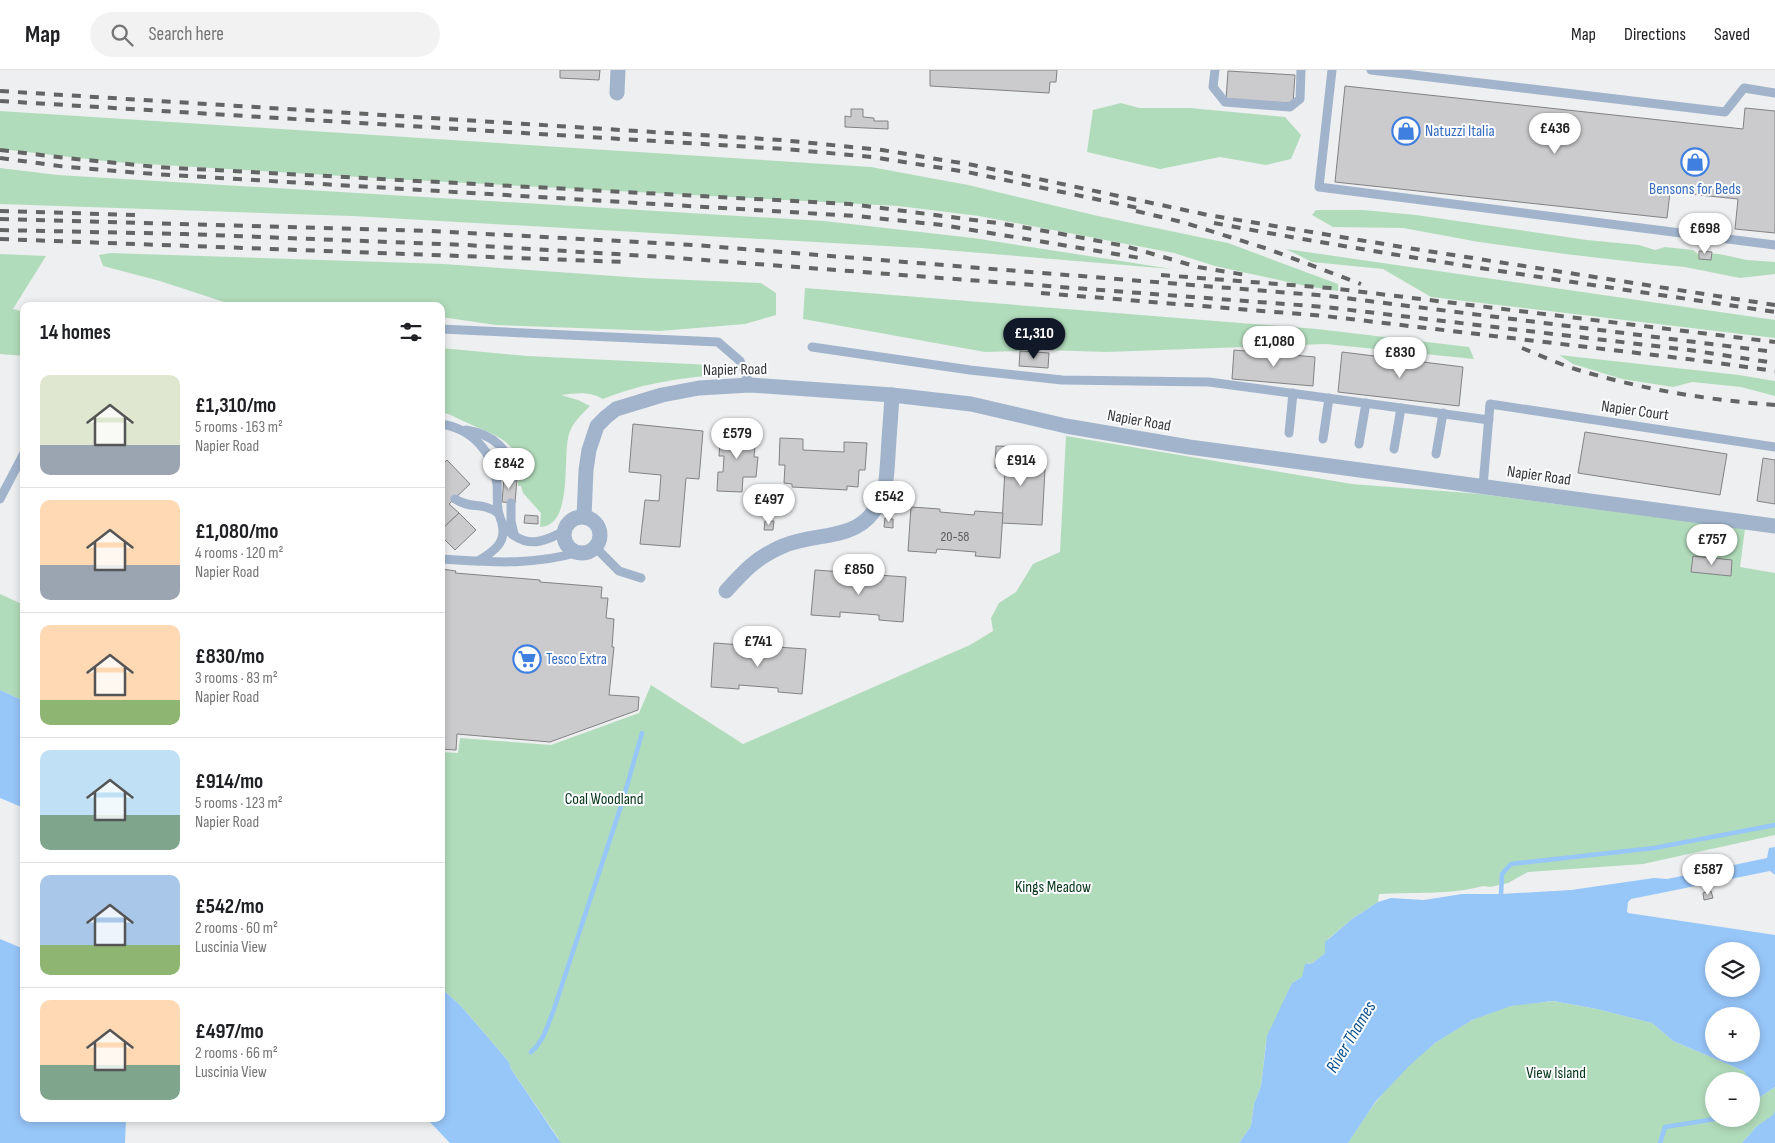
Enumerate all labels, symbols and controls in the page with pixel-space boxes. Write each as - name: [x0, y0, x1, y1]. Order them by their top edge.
- search box: [90, 12, 440, 57]
- text: Map: [25, 20, 60, 49]
- icon: search: [108, 21, 136, 49]
- text: Search here: [148, 23, 224, 46]
- text: Map: [1571, 24, 1596, 45]
- text: Directions: [1624, 24, 1686, 45]
- text: Saved: [1714, 24, 1750, 45]
- pin: £436: [1525, 112, 1585, 155]
- shop icon: Natuzzi Italia: [1391, 116, 1421, 146]
- text: £436: [1540, 119, 1570, 138]
- place label: Natuzzi Italia: [1425, 122, 1495, 141]
- shop icon: Bensons for Beds: [1680, 147, 1710, 177]
- place label: Bensons for Beds: [1649, 180, 1741, 199]
- pin: £698: [1675, 212, 1735, 255]
- text: £698: [1690, 219, 1720, 238]
- icon: filters: [397, 318, 425, 346]
- pin: £1,310: [993, 318, 1075, 360]
- text: 14 homes: [40, 320, 111, 345]
- text: £1,310: [1014, 324, 1054, 343]
- pin: £1,080: [1233, 326, 1315, 368]
- text: £1,080: [1253, 332, 1295, 351]
- pin: £830: [1370, 336, 1430, 379]
- text: £830: [1385, 343, 1415, 362]
- street label: Napier Road: [703, 360, 767, 380]
- text: £1,310/mo: [195, 393, 276, 418]
- icon: home: [80, 395, 140, 455]
- street label: Napier Court: [1600, 397, 1670, 425]
- street label: Napier Road: [1106, 406, 1172, 436]
- text: 5 rooms · 163 m²: [195, 418, 283, 437]
- pin: £579: [707, 418, 767, 460]
- text: £579: [722, 424, 752, 443]
- text: Napier Road: [195, 437, 259, 456]
- pin: £914: [991, 444, 1051, 487]
- pin: £842: [479, 448, 539, 490]
- text: £914: [1006, 451, 1036, 470]
- text: £842: [494, 454, 524, 473]
- street label: Napier Road: [1506, 462, 1572, 490]
- pin: £542: [859, 480, 919, 523]
- pin: £497: [739, 484, 799, 526]
- text: £542: [874, 487, 904, 506]
- text: £497: [754, 490, 784, 509]
- text: £1,080/mo: [195, 519, 278, 544]
- icon: home: [80, 520, 140, 580]
- pin: £757: [1682, 524, 1742, 566]
- house number: 20-58: [941, 528, 969, 545]
- text: £757: [1697, 530, 1727, 549]
- text: 4 rooms · 120 m²: [195, 544, 283, 563]
- pin: £850: [829, 554, 889, 596]
- text: £850: [844, 560, 874, 579]
- text: Napier Road: [195, 563, 259, 582]
- pin: £741: [728, 626, 788, 668]
- text: £741: [744, 632, 772, 651]
- text: £830/mo: [195, 644, 264, 669]
- supermarket icon: Tesco Extra: [512, 644, 542, 674]
- icon: home: [80, 645, 140, 705]
- place label: Tesco Extra: [546, 650, 607, 669]
- text: 3 rooms · 83 m²: [195, 669, 278, 688]
- text: Napier Road: [195, 688, 259, 707]
- text: £914/mo: [195, 769, 263, 794]
- icon: home: [80, 770, 140, 830]
- park label: Coal Woodland: [565, 790, 643, 809]
- text: 5 rooms · 123 m²: [195, 794, 283, 813]
- text: Napier Road: [195, 813, 259, 832]
- pin: £587: [1678, 854, 1738, 896]
- text: £587: [1693, 860, 1723, 879]
- park label: Kings Meadow: [1015, 878, 1091, 897]
- text: £542/mo: [195, 894, 264, 919]
- icon: home: [80, 895, 140, 955]
- text: 2 rooms · 60 m²: [195, 919, 278, 938]
- text: Luscinia View: [195, 938, 267, 957]
- map controls: [1705, 942, 1760, 1127]
- button: layers: [1705, 942, 1760, 997]
- water label: River Thames: [1322, 997, 1381, 1076]
- button: +: [1705, 1007, 1760, 1062]
- text: £497/mo: [195, 1019, 264, 1044]
- icon: home: [80, 1020, 140, 1080]
- text: 2 rooms · 66 m²: [195, 1044, 278, 1063]
- text: Luscinia View: [195, 1063, 267, 1082]
- park label: View Island: [1526, 1064, 1586, 1083]
- button: −: [1705, 1072, 1760, 1127]

